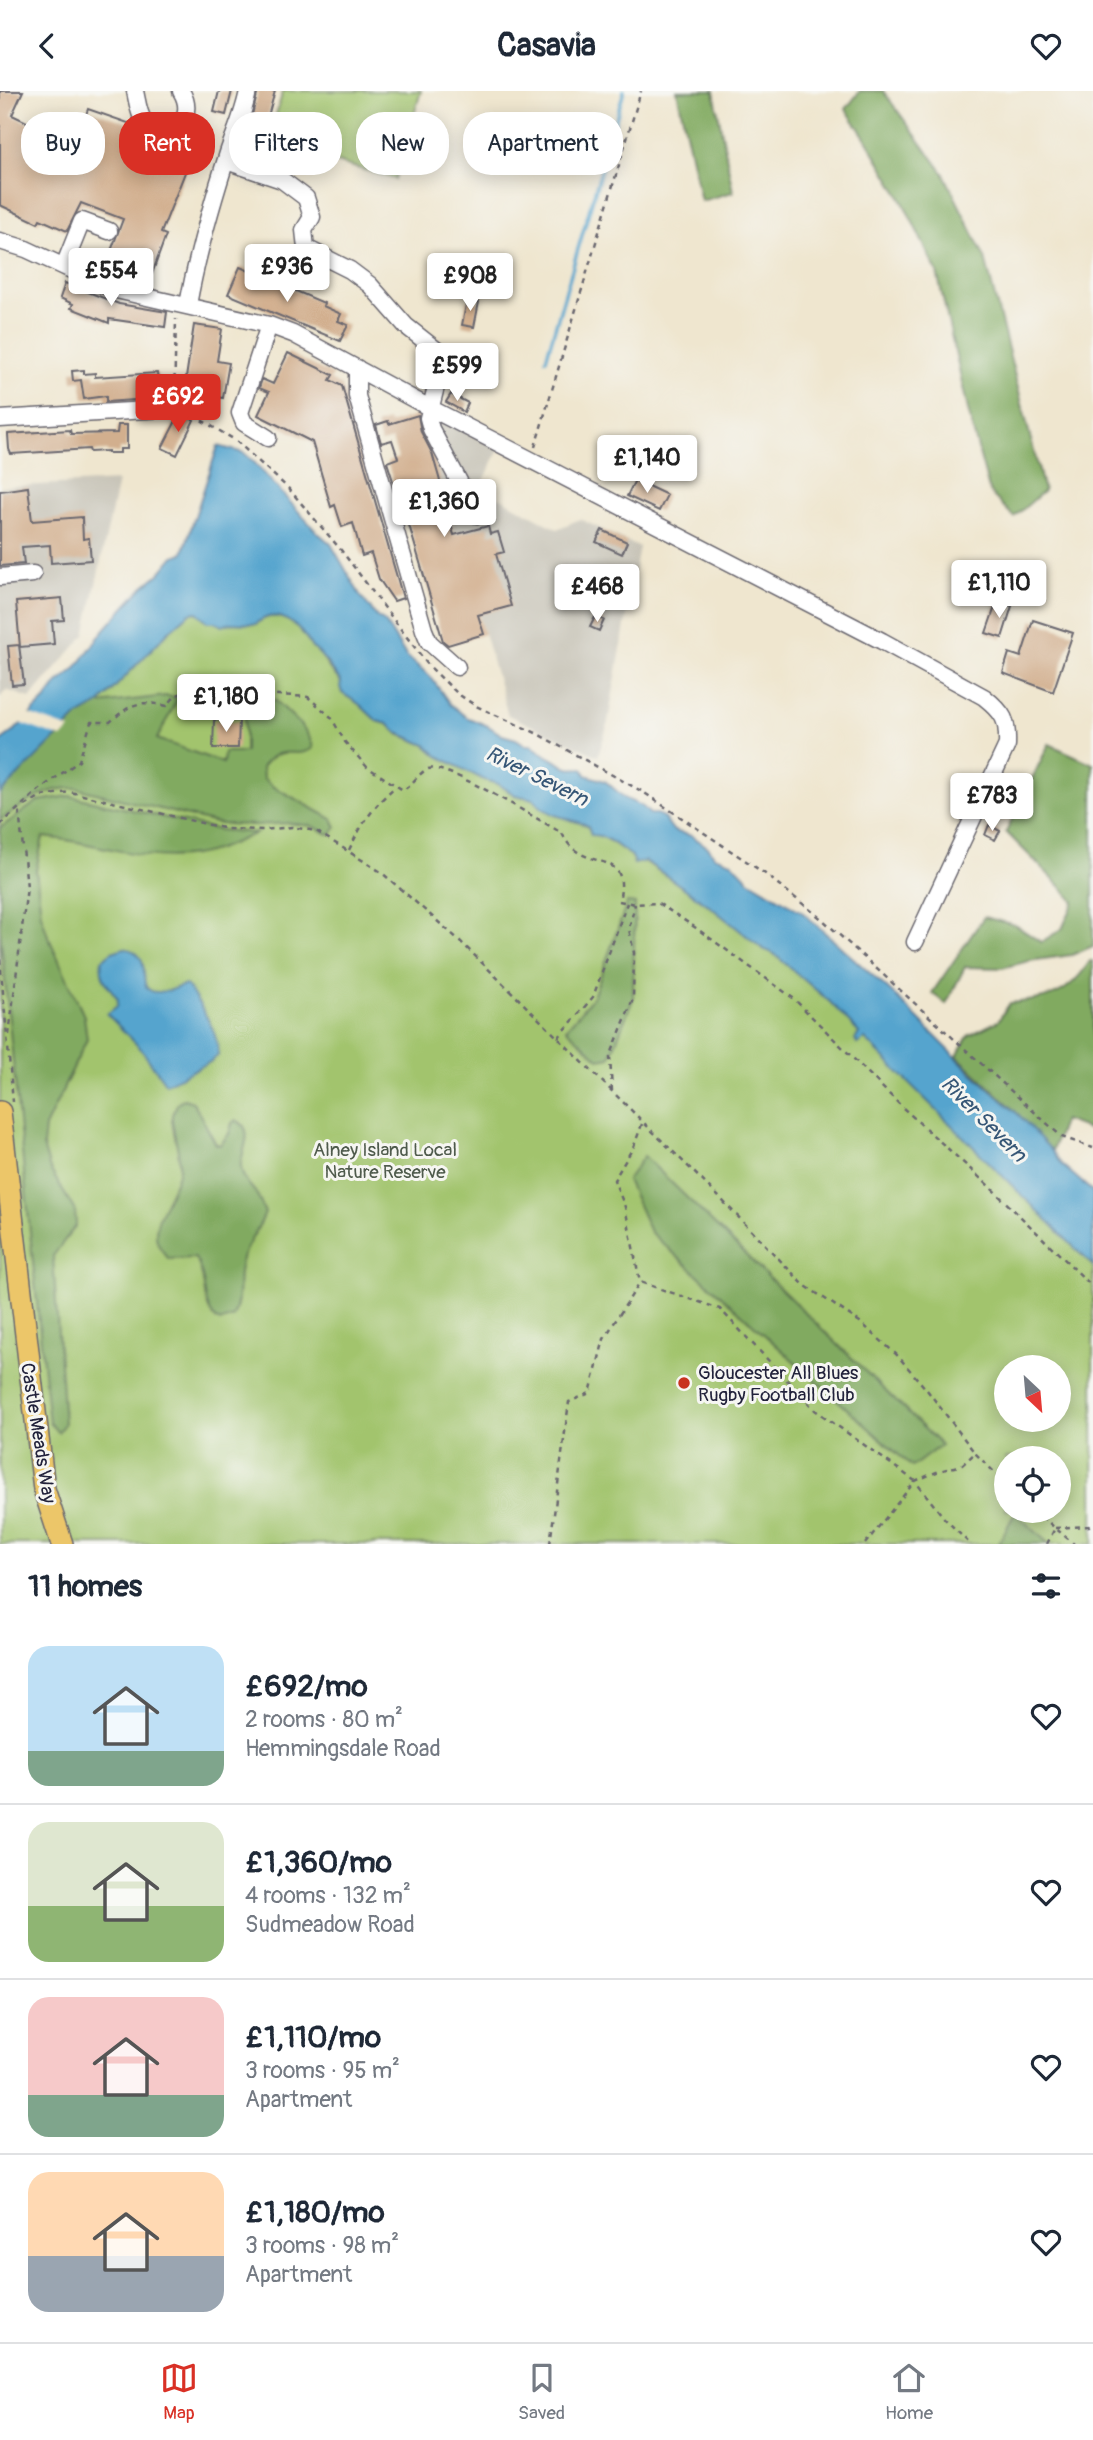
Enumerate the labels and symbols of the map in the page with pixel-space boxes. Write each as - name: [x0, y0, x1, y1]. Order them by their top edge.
- pin: £936: [246, 245, 328, 304]
- pin: £554: [70, 249, 152, 308]
- pin: £908: [429, 253, 511, 313]
- pin: £599: [416, 343, 498, 403]
- pin: £692: [137, 375, 219, 434]
- pin: £1,140: [590, 435, 704, 495]
- pin: £1,360: [387, 479, 501, 539]
- pin: £1,110: [942, 561, 1056, 620]
- pin: £468: [556, 565, 638, 624]
- pin: £1,180: [169, 675, 283, 734]
- water label: River Severn: [481, 740, 593, 813]
- pin: £783: [951, 773, 1033, 833]
- water label: River Severn: [935, 1071, 1033, 1169]
- park label: Alney Island Local Nature Reserve: [313, 1138, 457, 1184]
- north arrow: [994, 1355, 1071, 1431]
- street label: Castle Meads Way: [15, 1361, 61, 1505]
- place label: Gloucester All Blues Rugby Football Club: [698, 1361, 859, 1407]
- marker: Gloucester All Blues Rugby Football Club: [676, 1375, 692, 1391]

